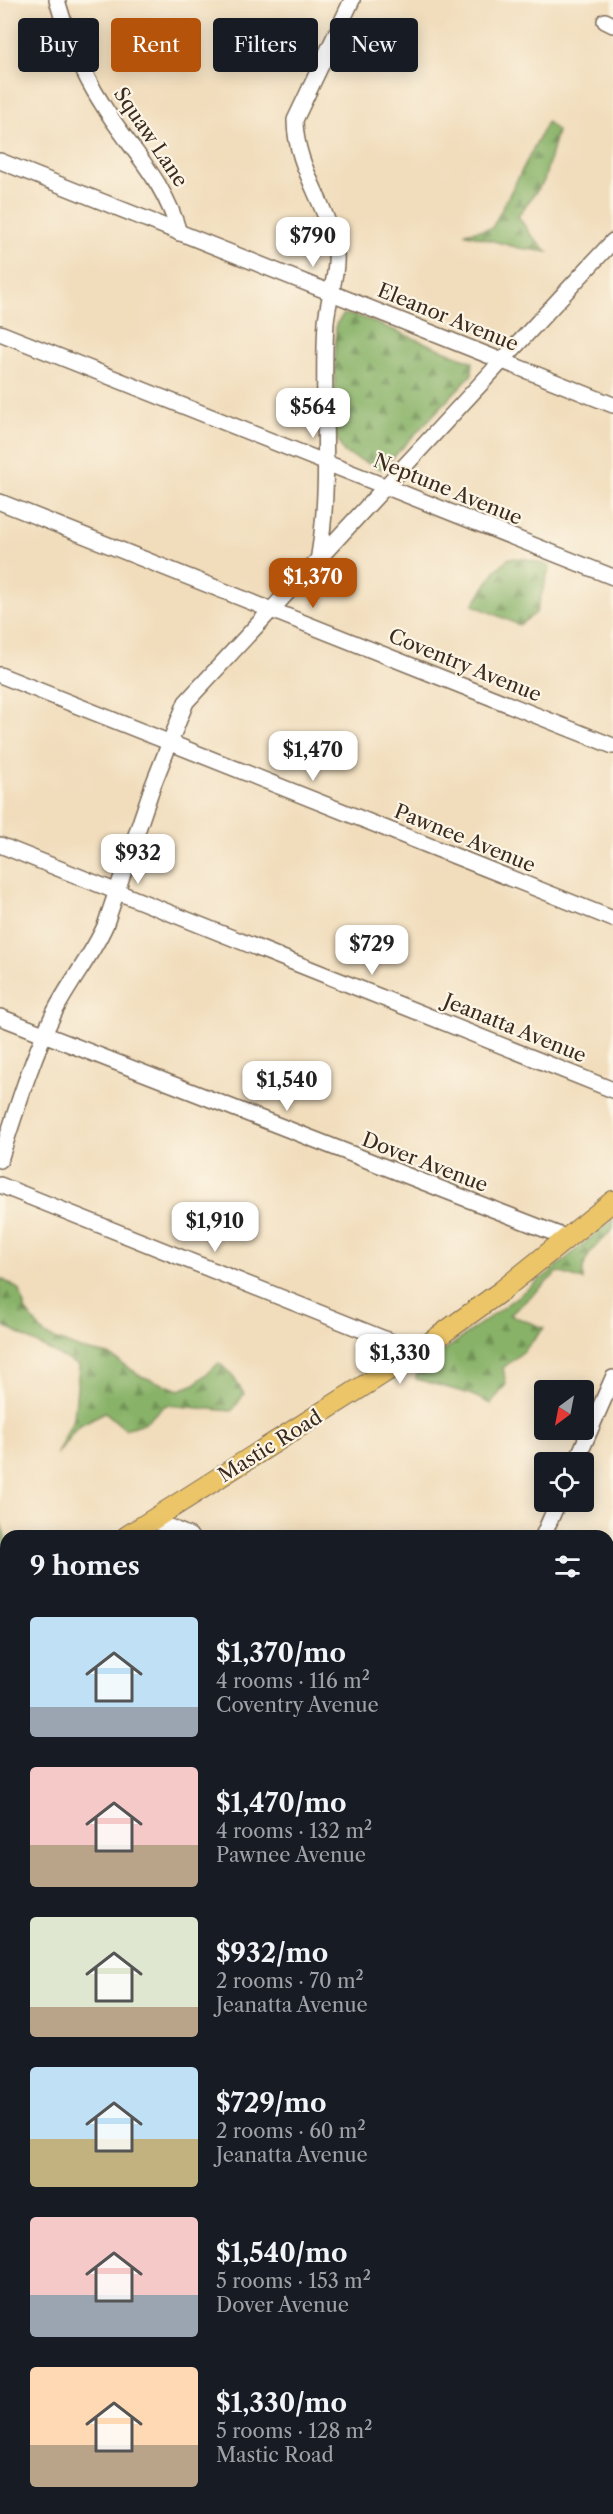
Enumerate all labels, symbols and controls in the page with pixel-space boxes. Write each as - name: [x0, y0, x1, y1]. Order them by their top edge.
- chip: Buy: [18, 18, 99, 72]
- chip: Rent: [111, 18, 201, 72]
- chip: Filters: [213, 18, 318, 72]
- chip: New: [330, 18, 418, 72]
- street label: Squaw Lane: [109, 83, 193, 191]
- pin: $790: [277, 217, 349, 268]
- text: $790: [290, 224, 336, 248]
- street label: Eleanor Avenue: [374, 278, 522, 356]
- pin: $564: [277, 388, 349, 439]
- text: $564: [290, 395, 336, 419]
- street label: Neptune Avenue: [370, 448, 526, 530]
- pin: $1,370: [264, 558, 362, 609]
- text: $1,370: [283, 565, 343, 589]
- street label: Coventry Avenue: [385, 623, 545, 707]
- pin: $1,470: [264, 731, 362, 782]
- text: $1,470: [283, 738, 343, 762]
- street label: Pawnee Avenue: [391, 799, 539, 877]
- pin: $932: [102, 834, 174, 885]
- text: $932: [115, 841, 161, 865]
- pin: $729: [336, 925, 408, 976]
- text: $729: [349, 932, 395, 956]
- street label: Jeanatta Avenue: [437, 987, 590, 1068]
- pin: $1,540: [238, 1061, 336, 1112]
- text: $1,540: [256, 1068, 318, 1092]
- street label: Dover Avenue: [359, 1127, 491, 1197]
- pin: $1,910: [166, 1202, 264, 1253]
- text: $1,910: [186, 1209, 244, 1233]
- pin: $1,330: [351, 1334, 449, 1385]
- text: $1,330: [369, 1341, 431, 1365]
- north arrow: [534, 1380, 594, 1440]
- map controls: [534, 1380, 594, 1512]
- street label: Mastic Road: [214, 1405, 326, 1487]
- button: locate: [534, 1452, 594, 1512]
- text: 9 homes: [30, 1550, 140, 1582]
- icon: filters: [551, 1550, 584, 1583]
- text: $1,370/mo: [216, 1637, 346, 1669]
- icon: home: [78, 1641, 150, 1713]
- text: 4 rooms · 116 m²: [216, 1669, 370, 1693]
- text: Coventry Avenue: [216, 1693, 379, 1717]
- text: $1,470/mo: [216, 1787, 347, 1819]
- icon: home: [78, 1791, 150, 1863]
- text: 4 rooms · 132 m²: [216, 1819, 372, 1843]
- text: Pawnee Avenue: [216, 1843, 366, 1867]
- text: $932/mo: [216, 1937, 328, 1969]
- icon: home: [78, 1941, 150, 2013]
- text: 2 rooms · 70 m²: [216, 1969, 364, 1993]
- text: Jeanatta Avenue: [216, 1993, 368, 2017]
- text: $729/mo: [216, 2087, 326, 2119]
- icon: home: [78, 2091, 150, 2163]
- text: 2 rooms · 60 m²: [216, 2119, 366, 2143]
- text: Jeanatta Avenue: [216, 2143, 368, 2167]
- text: $1,540/mo: [216, 2237, 347, 2269]
- icon: home: [78, 2241, 150, 2313]
- text: 5 rooms · 153 m²: [216, 2269, 371, 2293]
- text: Dover Avenue: [216, 2293, 349, 2317]
- text: $1,330/mo: [216, 2387, 347, 2419]
- icon: home: [78, 2391, 150, 2463]
- text: 5 rooms · 128 m²: [216, 2419, 372, 2443]
- text: Mastic Road: [216, 2443, 334, 2467]

